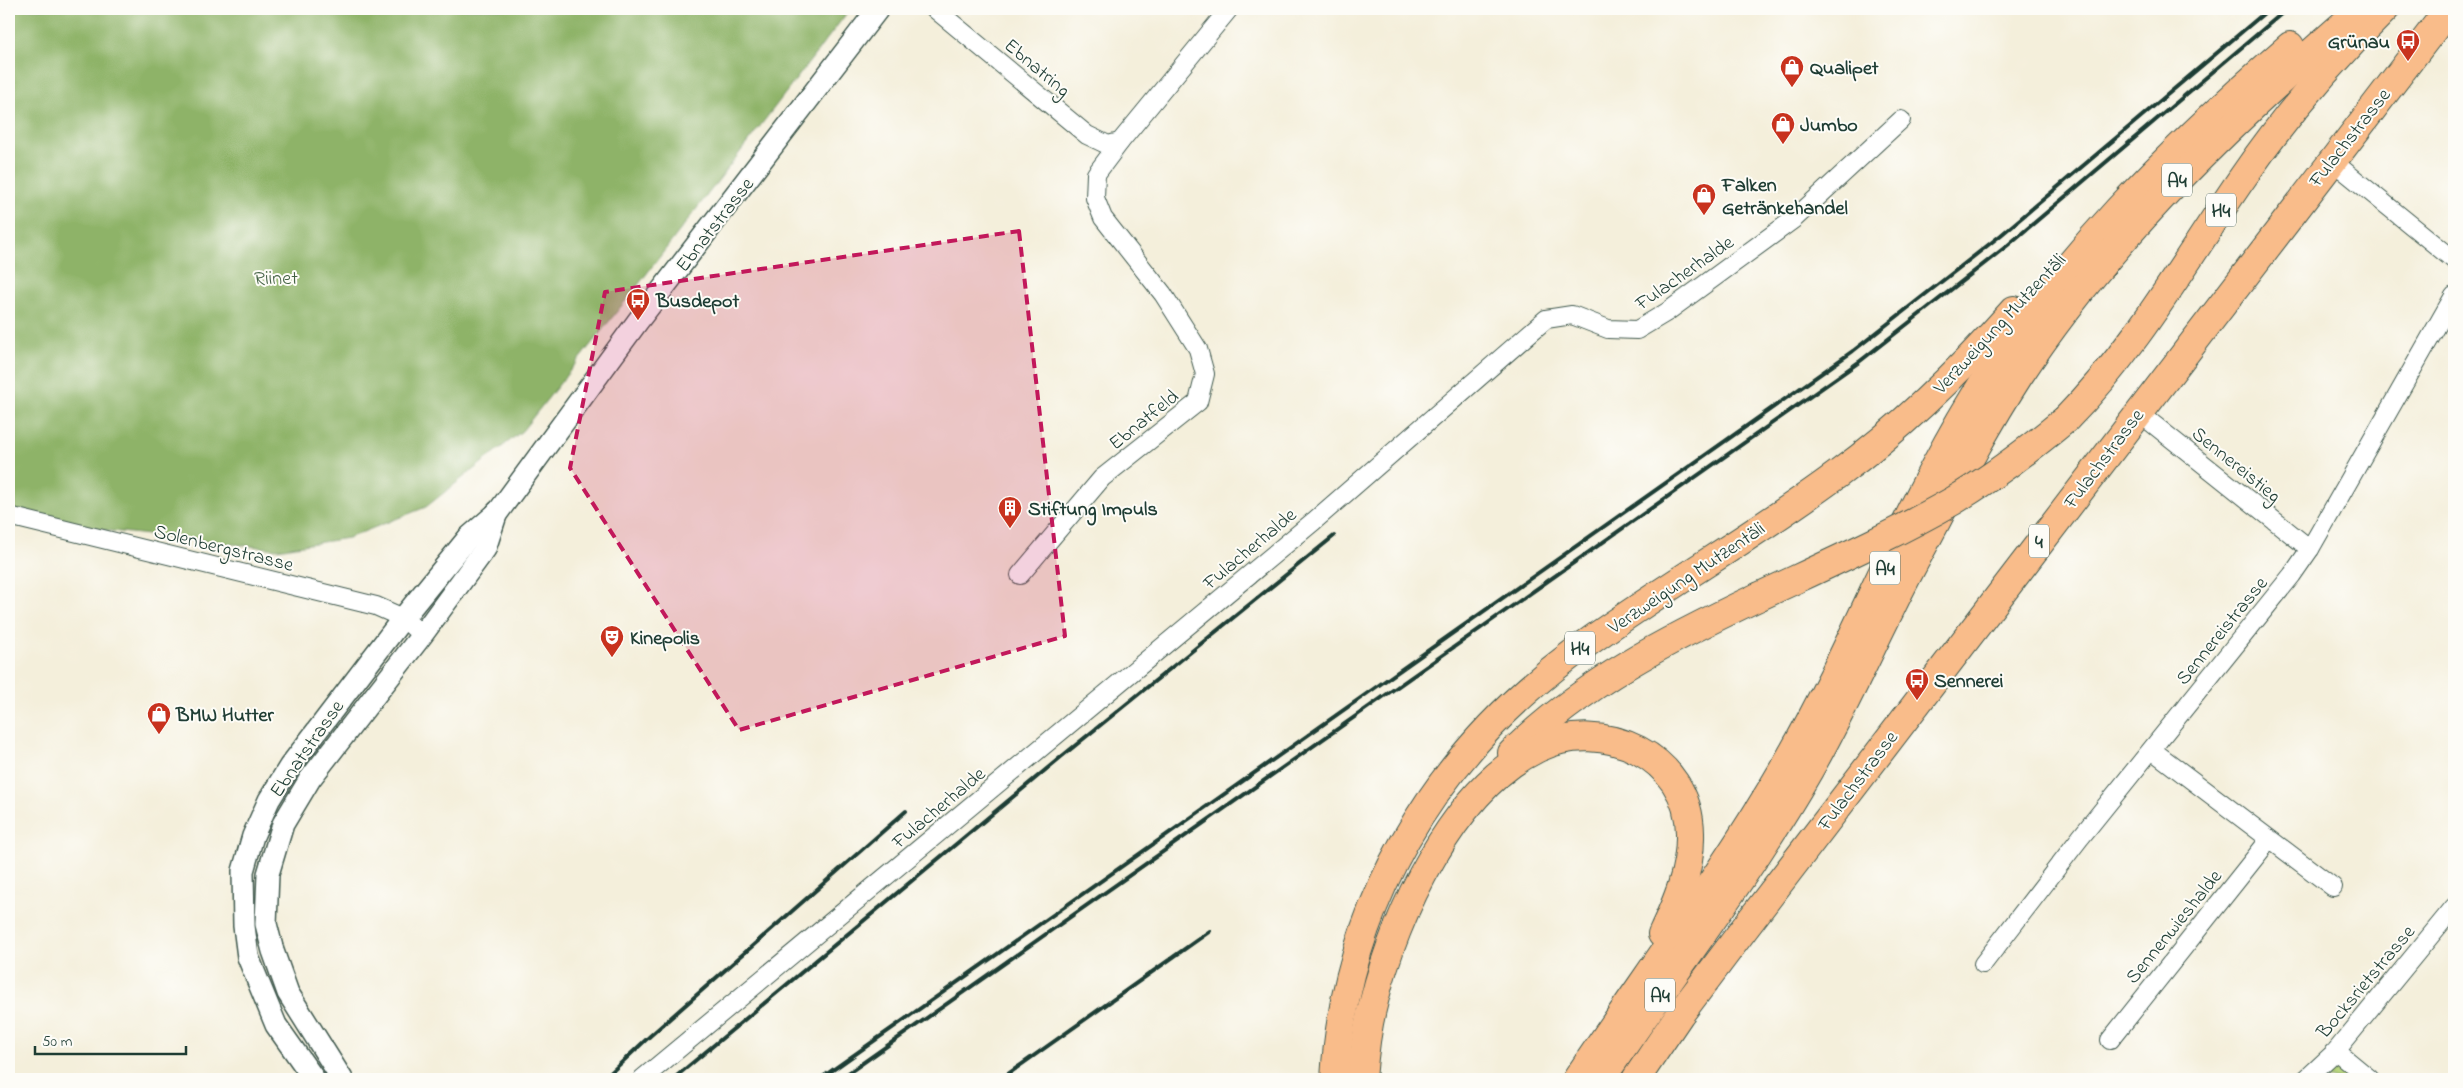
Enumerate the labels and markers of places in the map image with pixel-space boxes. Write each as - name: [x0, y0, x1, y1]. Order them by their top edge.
- bus stop icon: Grünau: [2395, 28, 2421, 62]
- place label: Grünau: [2328, 29, 2390, 58]
- shop icon: Qualipet: [1779, 54, 1805, 88]
- place label: Qualipet: [1810, 55, 1879, 84]
- shop icon: Jumbo: [1770, 111, 1796, 145]
- place label: Jumbo: [1800, 112, 1858, 141]
- place label: Falken Getränkehandel: [1721, 172, 1848, 224]
- shop icon: Falken Getränkehandel: [1691, 182, 1717, 216]
- bus stop icon: Busdepot: [625, 287, 651, 321]
- place label: Busdepot: [655, 288, 739, 317]
- building icon: Stiftung Impuls: [997, 495, 1023, 529]
- place label: Stiftung Impuls: [1028, 496, 1158, 526]
- theatre icon: Kinepolis: [599, 624, 625, 658]
- place label: Kinepolis: [630, 625, 700, 654]
- bus stop icon: Sennerei: [1904, 667, 1930, 701]
- place label: Sennerei: [1934, 668, 2004, 697]
- shop icon: BMW Hutter: [146, 701, 172, 735]
- place label: BMW Hutter: [175, 702, 274, 731]

